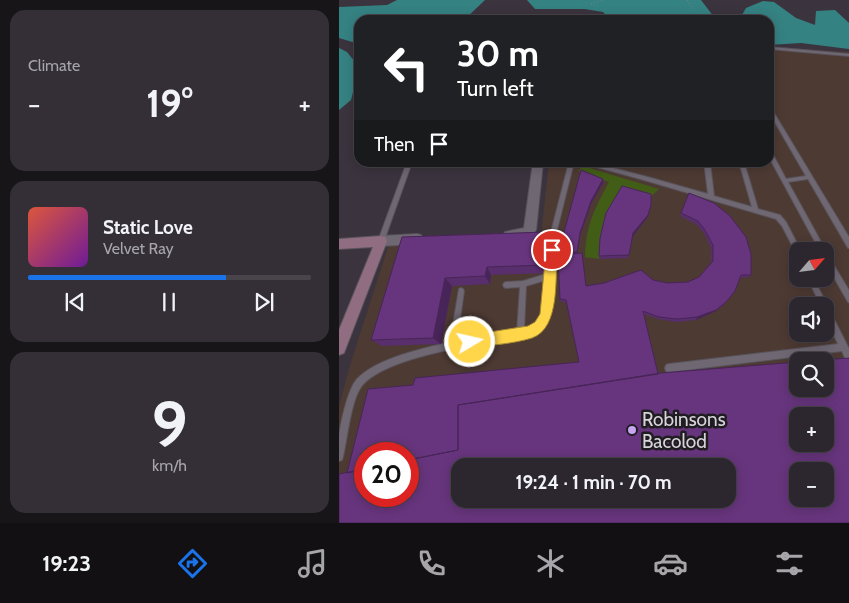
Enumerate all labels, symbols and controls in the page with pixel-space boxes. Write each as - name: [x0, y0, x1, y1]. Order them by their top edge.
- text: 30 m: [457, 32, 539, 75]
- icon: left: [374, 35, 439, 100]
- text: Climate: [28, 56, 80, 75]
- text: Turn left: [457, 75, 534, 102]
- text: 19°: [146, 80, 193, 127]
- text: −: [28, 87, 40, 121]
- text: +: [299, 87, 311, 121]
- icon: arrive: [425, 130, 453, 158]
- text: Then: [374, 133, 415, 156]
- text: Static Love: [103, 216, 193, 239]
- pin: [531, 229, 573, 271]
- icon: arrive: [538, 236, 566, 264]
- text: Velvet Ray: [103, 239, 174, 258]
- north arrow: [789, 242, 834, 288]
- map controls: [789, 242, 834, 507]
- icon: previous: [61, 288, 89, 316]
- icon: pause: [155, 288, 183, 316]
- icon: next: [250, 288, 278, 316]
- button: sound: [789, 297, 834, 342]
- position arrow: [443, 315, 495, 367]
- button: search: [789, 352, 834, 397]
- text: 9: [151, 384, 188, 463]
- button: +: [789, 407, 834, 452]
- place label: Robinsons Bacolod: [642, 408, 726, 453]
- marker: Robinsons Bacolod: [626, 424, 638, 436]
- speed limit sign: 20: [354, 442, 419, 507]
- text: km/h: [152, 456, 187, 475]
- button: −: [789, 462, 834, 507]
- text: 19:24 · 1 min · 70 m: [515, 471, 672, 494]
- icon: directions: [175, 546, 210, 581]
- icon: music: [295, 546, 330, 581]
- icon: phone: [414, 546, 449, 581]
- icon: climate: [533, 546, 568, 581]
- icon: car: [653, 546, 688, 581]
- icon: filters: [772, 546, 807, 581]
- text: 19:23: [42, 550, 91, 577]

